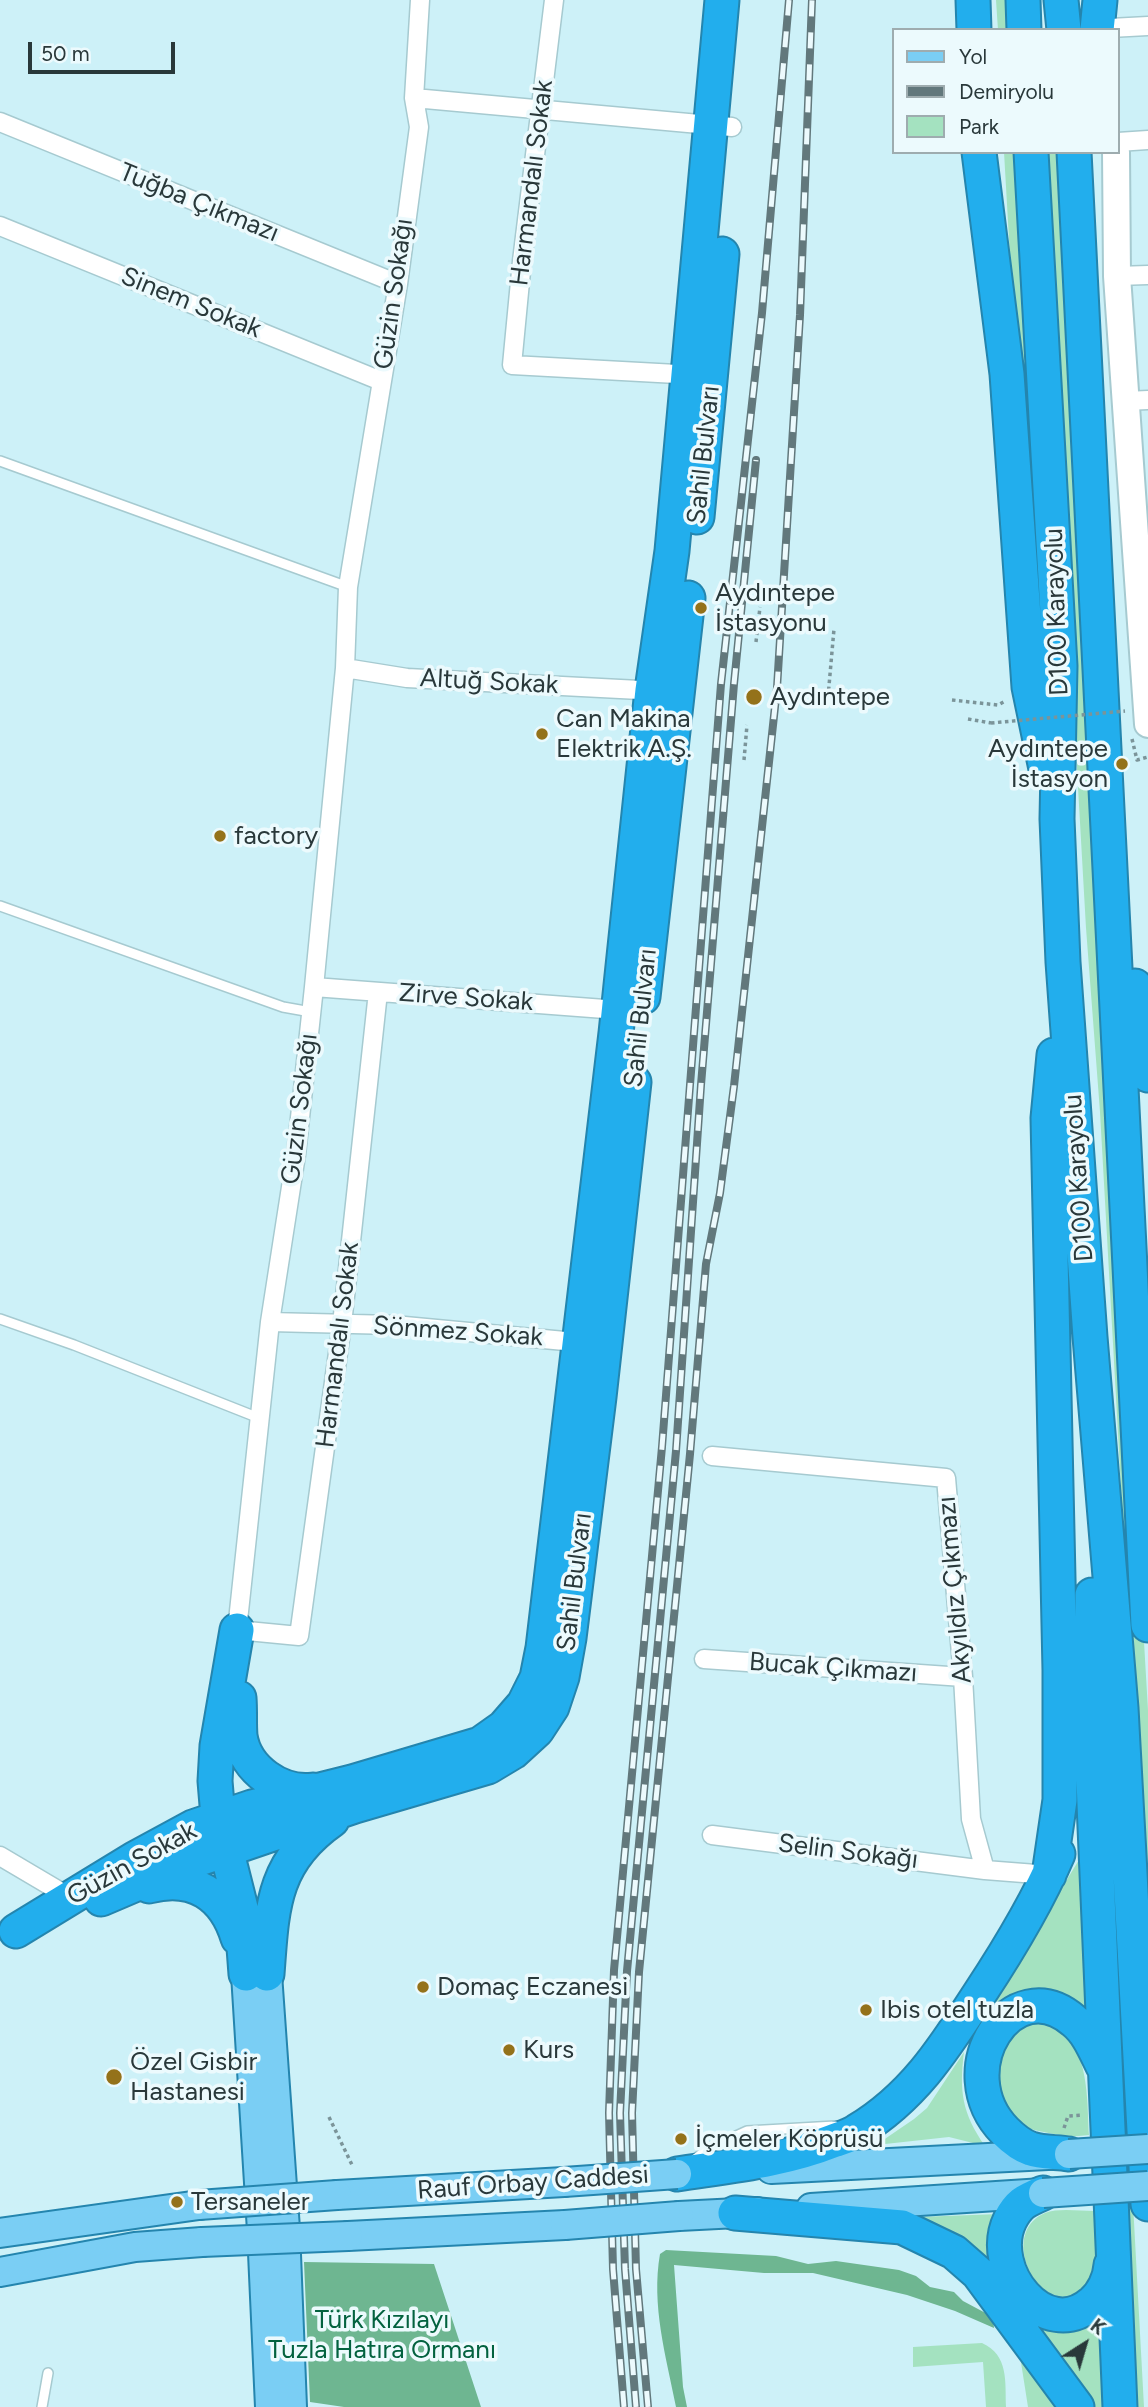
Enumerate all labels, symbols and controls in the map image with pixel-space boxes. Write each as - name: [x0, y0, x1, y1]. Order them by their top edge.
- scale bar: [32, 28, 178, 72]
- legend: [892, 28, 1120, 154]
- text: 50 m: [41, 41, 90, 66]
- text: Yol: [959, 44, 987, 69]
- street label: Harmandalı Sokak: [504, 78, 560, 288]
- text: Demiryolu: [959, 79, 1054, 104]
- text: Park: [959, 114, 999, 139]
- street label: Tuğba Çıkmazı: [115, 157, 283, 249]
- street label: Güzin Sokağı: [368, 217, 420, 371]
- street label: Sinem Sokak: [116, 261, 266, 345]
- street label: Sahil Bulvarı: [681, 384, 727, 526]
- street label: D100 Karayolu: [1038, 528, 1076, 696]
- place label: Aydıntepe İstasyonu: [715, 577, 835, 638]
- marker: Aydıntepe İstasyonu: [693, 600, 709, 616]
- street label: Altuğ Sokak: [419, 663, 559, 701]
- place label: Aydıntepe: [770, 681, 890, 713]
- marker: Aydıntepe: [744, 687, 764, 707]
- place label: Can Makina Elektrik A.Ş.: [556, 703, 692, 764]
- marker: Can Makina Elektrik A.Ş.: [534, 726, 550, 742]
- place label: Aydıntepe İstasyon: [988, 733, 1108, 794]
- marker: Aydıntepe İstasyon: [1114, 756, 1130, 772]
- place label: factory: [234, 820, 318, 852]
- marker: factory: [212, 828, 228, 844]
- street label: Sahil Bulvarı: [618, 947, 664, 1089]
- street label: Zirve Sokak: [398, 978, 534, 1018]
- street label: Güzin Sokağı: [275, 1032, 325, 1186]
- street label: D100 Karayolu: [1058, 1093, 1100, 1263]
- street label: Harmandalı Sokak: [310, 1240, 366, 1450]
- street label: Sönmez Sokak: [372, 1310, 544, 1354]
- street label: Akyıldız Çıkmazı: [931, 1495, 979, 1685]
- street label: Sahil Bulvarı: [551, 1511, 599, 1653]
- street label: Bucak Çıkmazı: [748, 1647, 918, 1689]
- street label: Güzin Sokak: [62, 1816, 202, 1912]
- street label: Selin Sokağı: [776, 1828, 920, 1876]
- place label: Domaç Eczanesi: [437, 1971, 628, 2003]
- marker: Domaç Eczanesi: [415, 1979, 431, 1995]
- place label: Ibis otel tuzla: [880, 1994, 1034, 2026]
- marker: Ibis otel tuzla: [858, 2002, 874, 2018]
- place label: Kurs: [523, 2034, 574, 2066]
- marker: Kurs: [501, 2042, 517, 2058]
- place label: Özel Gisbir Hastanesi: [130, 2046, 257, 2108]
- marker: Özel Gisbir Hastanesi: [104, 2067, 124, 2087]
- place label: İçmeler Köprüsü: [695, 2123, 884, 2155]
- marker: İçmeler Köprüsü: [673, 2131, 689, 2147]
- street label: Rauf Orbay Caddesi: [416, 2159, 650, 2207]
- place label: Tersaneler: [191, 2186, 310, 2218]
- marker: Tersaneler: [169, 2194, 185, 2210]
- park label: Türk Kızılayı Tuzla Hatıra Ormanı: [268, 2304, 496, 2366]
- north arrow: [1050, 2309, 1120, 2379]
- text: K: [1086, 2314, 1110, 2340]

